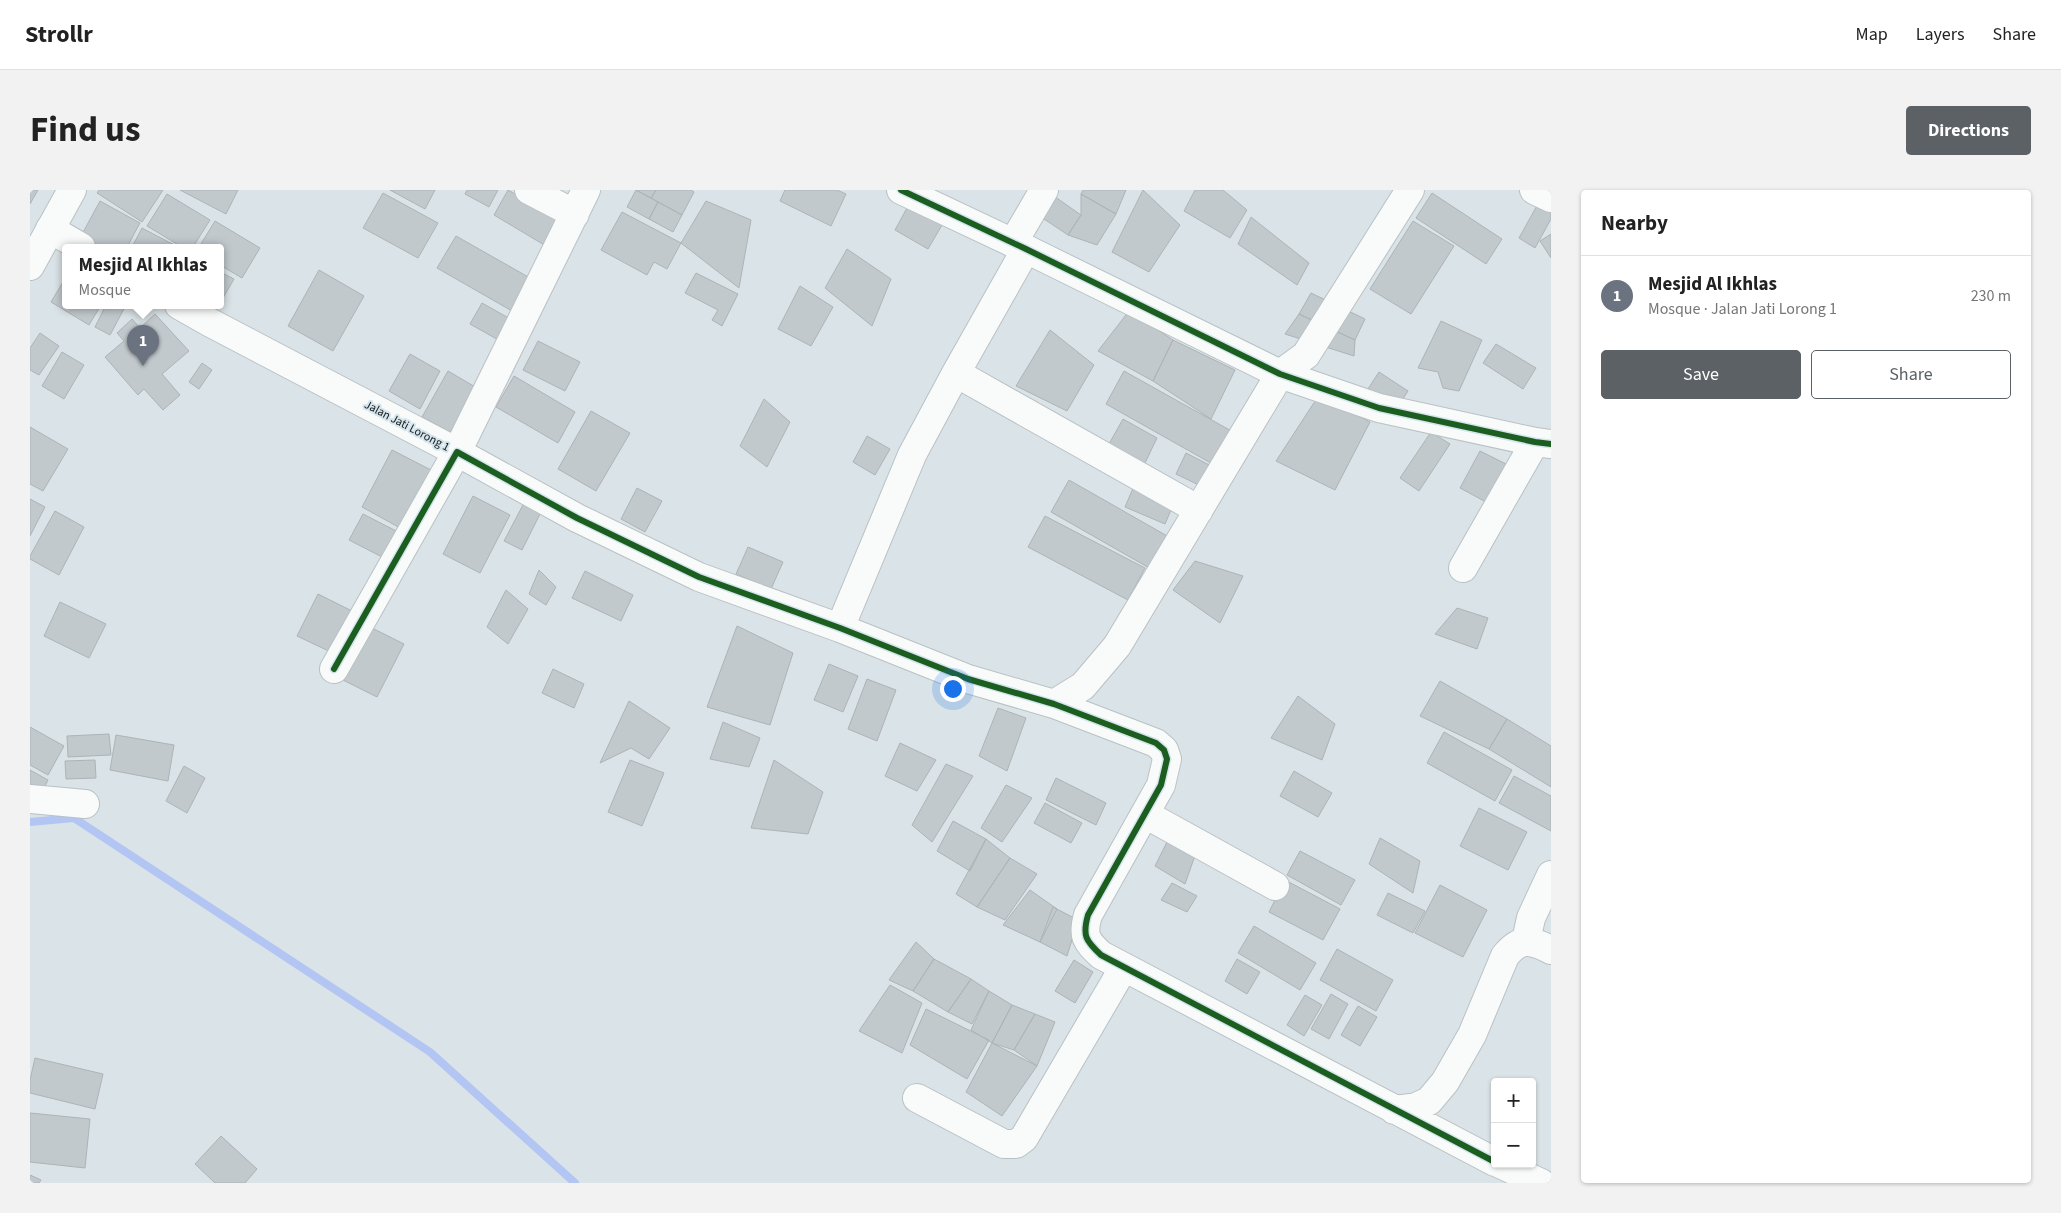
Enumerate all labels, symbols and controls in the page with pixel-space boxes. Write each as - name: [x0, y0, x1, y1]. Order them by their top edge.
- text: Strollr: [25, 17, 93, 52]
- text: Map: [1856, 22, 1888, 47]
- text: Layers: [1916, 22, 1965, 47]
- text: Share: [1993, 22, 2036, 47]
- text: Find us: [30, 105, 140, 155]
- button: Directions: [1906, 106, 2031, 155]
- text: Nearby: [1601, 208, 1668, 238]
- popup: [62, 244, 224, 309]
- text: Mesjid Al Ikhlas: [79, 252, 207, 279]
- text: Mesjid Al Ikhlas: [1648, 271, 1777, 298]
- text: Mosque: [79, 279, 131, 301]
- text: 1: [1613, 285, 1621, 307]
- text: 230 m: [1971, 285, 2011, 307]
- text: Mosque · Jalan Jati Lorong 1: [1648, 298, 1837, 320]
- pin: 1: [127, 325, 159, 366]
- button: Save: [1601, 350, 1801, 399]
- button: Share: [1811, 350, 2011, 399]
- street label: Jalan Jati Lorong 1: [361, 396, 453, 456]
- your location: [940, 676, 966, 702]
- map controls: [1491, 1078, 1536, 1168]
- button: +: [1491, 1078, 1536, 1123]
- button: −: [1491, 1123, 1536, 1168]

